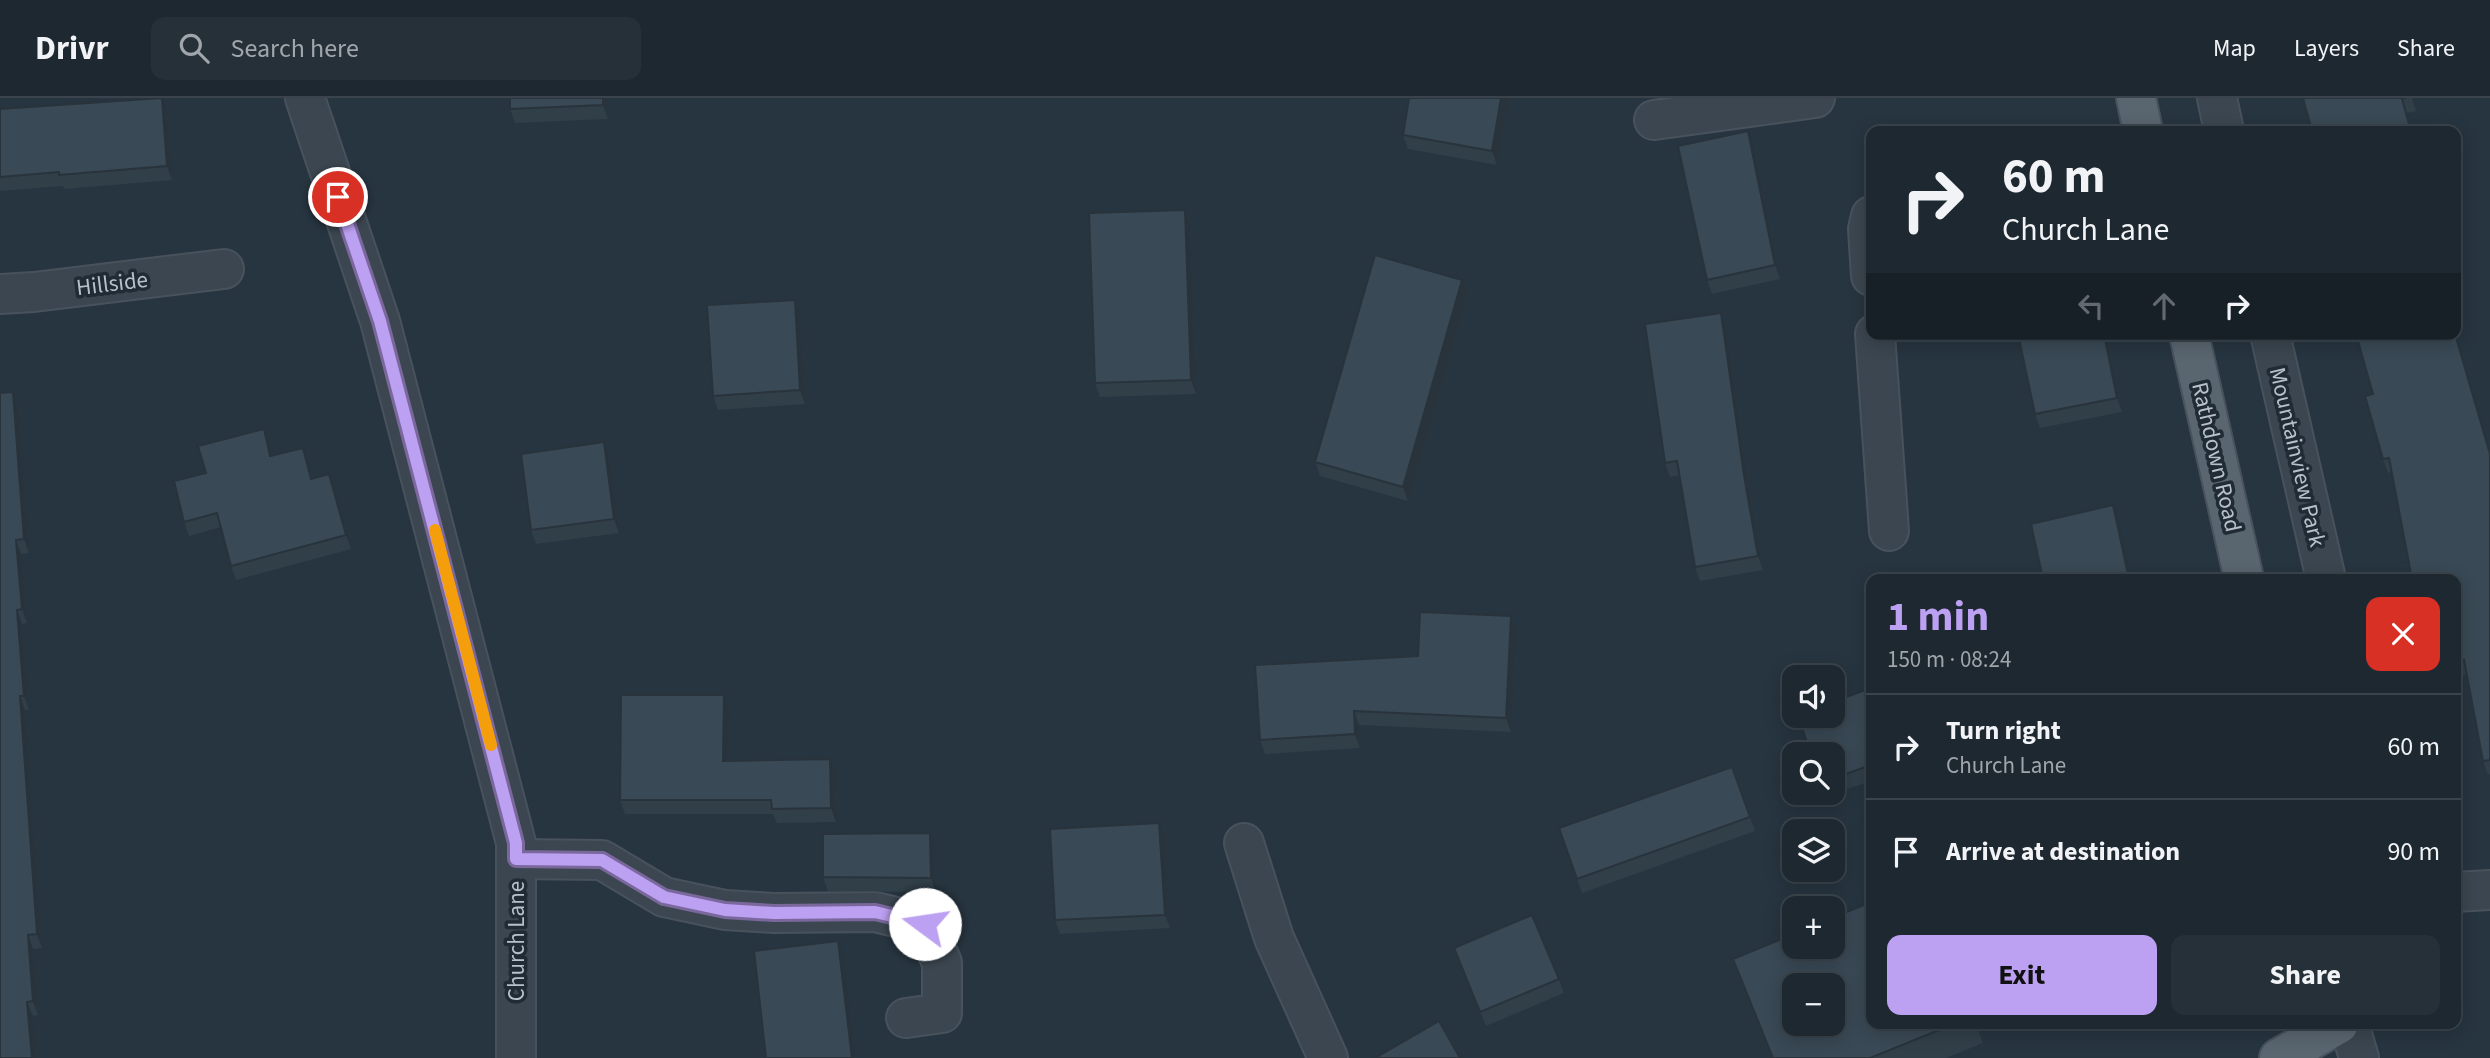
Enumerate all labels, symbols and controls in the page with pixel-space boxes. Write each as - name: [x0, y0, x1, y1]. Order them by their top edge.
- search box: [151, 17, 641, 80]
- text: Drivr: [35, 25, 109, 72]
- icon: search: [175, 29, 213, 67]
- text: Search here: [231, 30, 359, 67]
- text: Map: [2213, 31, 2256, 66]
- text: Layers: [2294, 31, 2359, 66]
- text: Share: [2397, 31, 2455, 66]
- text: 60 m: [2002, 142, 2106, 212]
- icon: right: [1887, 154, 1978, 245]
- pin: [308, 167, 368, 227]
- icon: arrive: [319, 178, 357, 216]
- text: Church Lane: [2002, 207, 2169, 253]
- street label: Hillside: [74, 263, 150, 304]
- icon: left: [2072, 287, 2110, 325]
- icon: ahead: [2145, 287, 2183, 325]
- icon: right: [2218, 287, 2256, 325]
- street label: Mountainview Park: [2261, 364, 2334, 551]
- street label: Rathdown Road: [2183, 379, 2250, 535]
- text: 1 min: [1887, 587, 1989, 647]
- button: close: [2366, 597, 2440, 671]
- text: 150 m · 08:24: [1887, 643, 2011, 676]
- map controls: [1782, 665, 1845, 1036]
- button: sound: [1782, 665, 1845, 728]
- text: Turn right: [1946, 712, 2061, 749]
- icon: right: [1887, 728, 1925, 766]
- text: 60 m: [2387, 728, 2440, 765]
- button: search: [1782, 742, 1845, 805]
- text: Church Lane: [1946, 749, 2066, 782]
- button: layers: [1782, 819, 1845, 882]
- icon: arrive: [1887, 833, 1925, 871]
- text: Arrive at destination: [1946, 833, 2180, 870]
- text: 90 m: [2387, 833, 2440, 870]
- street label: Church Lane: [500, 881, 533, 1001]
- position arrow: [888, 887, 962, 961]
- button: +: [1782, 896, 1845, 959]
- button: Exit: [1887, 935, 2157, 1015]
- button: Share: [2171, 935, 2440, 1015]
- button: −: [1782, 973, 1845, 1036]

